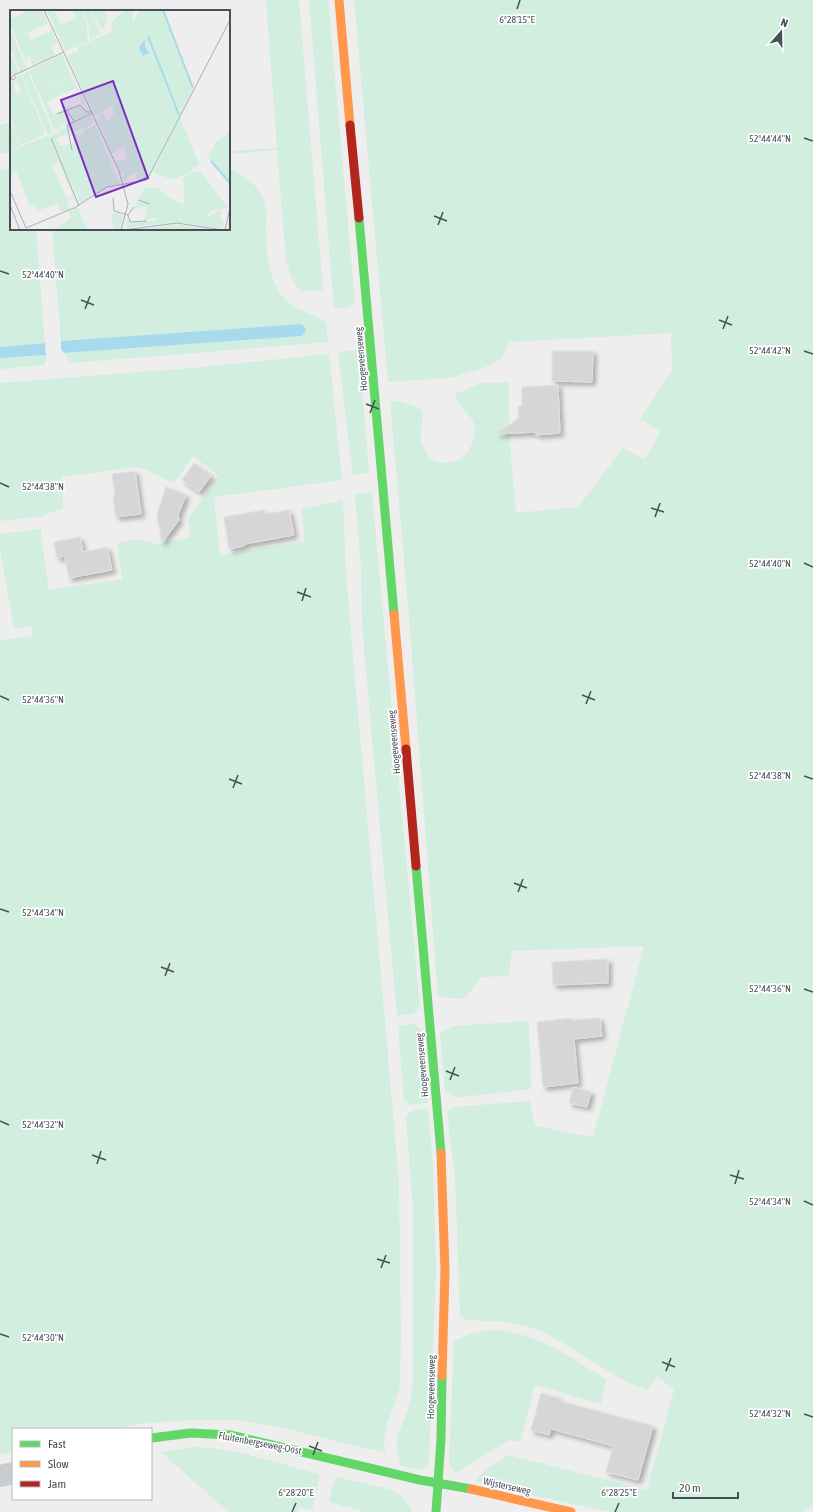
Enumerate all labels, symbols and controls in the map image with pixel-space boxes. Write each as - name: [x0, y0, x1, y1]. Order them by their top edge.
- inset map: [10, 10, 230, 230]
- north arrow: [761, 12, 801, 52]
- text: 6°28'15"E: [499, 14, 535, 25]
- text: N: [779, 16, 790, 29]
- text: 52°44'44"N: [749, 133, 791, 144]
- text: 52°44'40"N: [22, 269, 64, 280]
- street label: Hoogeveenseweg: [353, 326, 369, 392]
- text: 52°44'42"N: [749, 345, 791, 356]
- text: 52°44'38"N: [22, 481, 64, 492]
- text: 52°44'40"N: [749, 558, 791, 569]
- text: 52°44'36"N: [22, 694, 64, 705]
- street label: Hoogeveenseweg: [386, 709, 402, 775]
- text: 52°44'38"N: [749, 770, 791, 781]
- text: 52°44'34"N: [22, 907, 64, 918]
- text: 52°44'36"N: [749, 983, 791, 994]
- street label: Hoogeveenseweg: [414, 1032, 430, 1098]
- text: 52°44'32"N: [22, 1119, 64, 1130]
- text: 52°44'34"N: [749, 1196, 791, 1207]
- text: 52°44'30"N: [22, 1332, 64, 1343]
- street label: Hoogeveenseweg: [425, 1354, 437, 1419]
- text: 52°44'32"N: [749, 1408, 791, 1419]
- legend: [12, 1428, 152, 1500]
- street label: Fluitenbergseweg-Oost: [218, 1430, 303, 1456]
- text: Fast: [48, 1437, 66, 1451]
- text: Slow: [48, 1457, 69, 1471]
- scale bar: [673, 1474, 738, 1500]
- street label: Wijsterseweg: [482, 1475, 532, 1497]
- text: Jam: [48, 1477, 66, 1491]
- text: 20 m: [679, 1481, 701, 1495]
- text: 6°28'20"E: [278, 1487, 314, 1498]
- text: 6°28'25"E: [601, 1487, 637, 1498]

